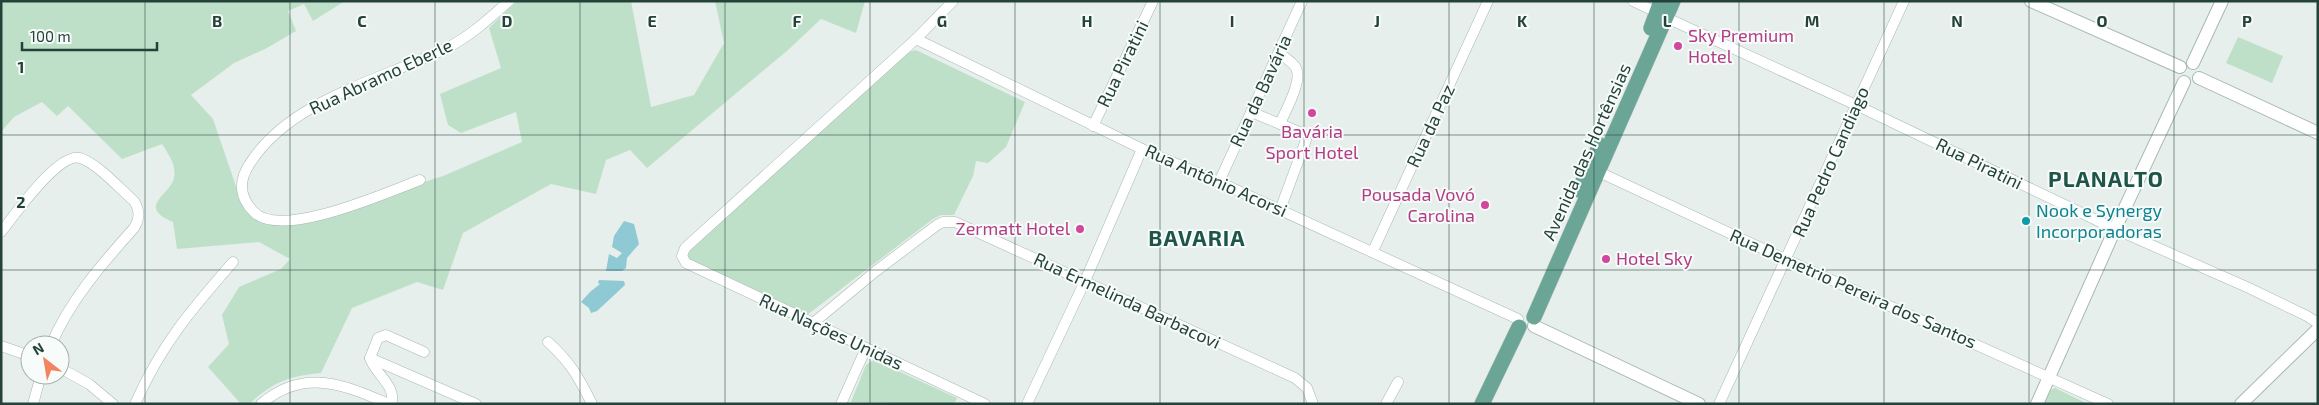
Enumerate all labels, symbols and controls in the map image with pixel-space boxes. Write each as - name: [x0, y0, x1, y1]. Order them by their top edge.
- text: B: [212, 11, 222, 30]
- text: C: [357, 11, 367, 30]
- text: D: [502, 11, 513, 30]
- text: E: [647, 11, 657, 30]
- text: F: [793, 11, 802, 30]
- text: G: [937, 11, 947, 30]
- text: H: [1081, 11, 1093, 30]
- text: I: [1230, 11, 1234, 30]
- text: J: [1374, 11, 1380, 30]
- text: K: [1517, 11, 1528, 30]
- text: L: [1663, 11, 1672, 30]
- text: M: [1805, 11, 1819, 30]
- text: N: [1951, 11, 1963, 30]
- text: O: [2096, 11, 2108, 30]
- text: P: [2242, 11, 2252, 30]
- street label: Rua Piratini: [1092, 17, 1153, 111]
- scale bar: [22, 20, 158, 52]
- place label: Sky Premium Hotel: [1688, 24, 1794, 67]
- text: 100 m: [30, 27, 71, 45]
- street label: Rua da Bavária: [1224, 31, 1296, 150]
- street label: Rua Abramo Eberle: [305, 33, 456, 119]
- marker: Sky Premium Hotel: [1672, 40, 1684, 52]
- text: 1: [18, 57, 24, 76]
- street label: Avenida das Hortênsias: [1537, 60, 1635, 244]
- street label: Rua da Paz: [1401, 81, 1459, 171]
- street label: Rua Pedro Candiago: [1787, 83, 1873, 240]
- marker: Bavária Sport Hotel: [1306, 107, 1318, 119]
- place label: Bavária Sport Hotel: [1266, 120, 1359, 163]
- street label: Rua Piratini: [1932, 133, 2026, 194]
- street label: Rua Antônio Acorsi: [1142, 139, 1291, 221]
- district label: PLANALTO: [2048, 165, 2164, 191]
- place label: Pousada Vovó Carolina: [1361, 183, 1475, 226]
- text: 2: [16, 192, 26, 211]
- marker: Pousada Vovó Carolina: [1479, 199, 1491, 211]
- place label: Nook e Synergy Incorporadoras: [2036, 199, 2163, 242]
- marker: Nook e Synergy Incorporadoras: [2020, 215, 2032, 227]
- place label: Zermatt Hotel: [955, 217, 1071, 239]
- marker: Zermatt Hotel: [1074, 223, 1086, 235]
- district label: BAVARIA: [1148, 224, 1246, 250]
- street label: Rua Demetrio Pereira dos Santos: [1727, 224, 1980, 353]
- street label: Rua Ermelinda Barbacovi: [1030, 247, 1224, 353]
- place label: Hotel Sky: [1616, 247, 1693, 269]
- marker: Hotel Sky: [1600, 253, 1612, 265]
- street label: Rua Nações Unidas: [756, 288, 907, 375]
- north arrow: [20, 335, 70, 385]
- text: N: [29, 339, 47, 358]

